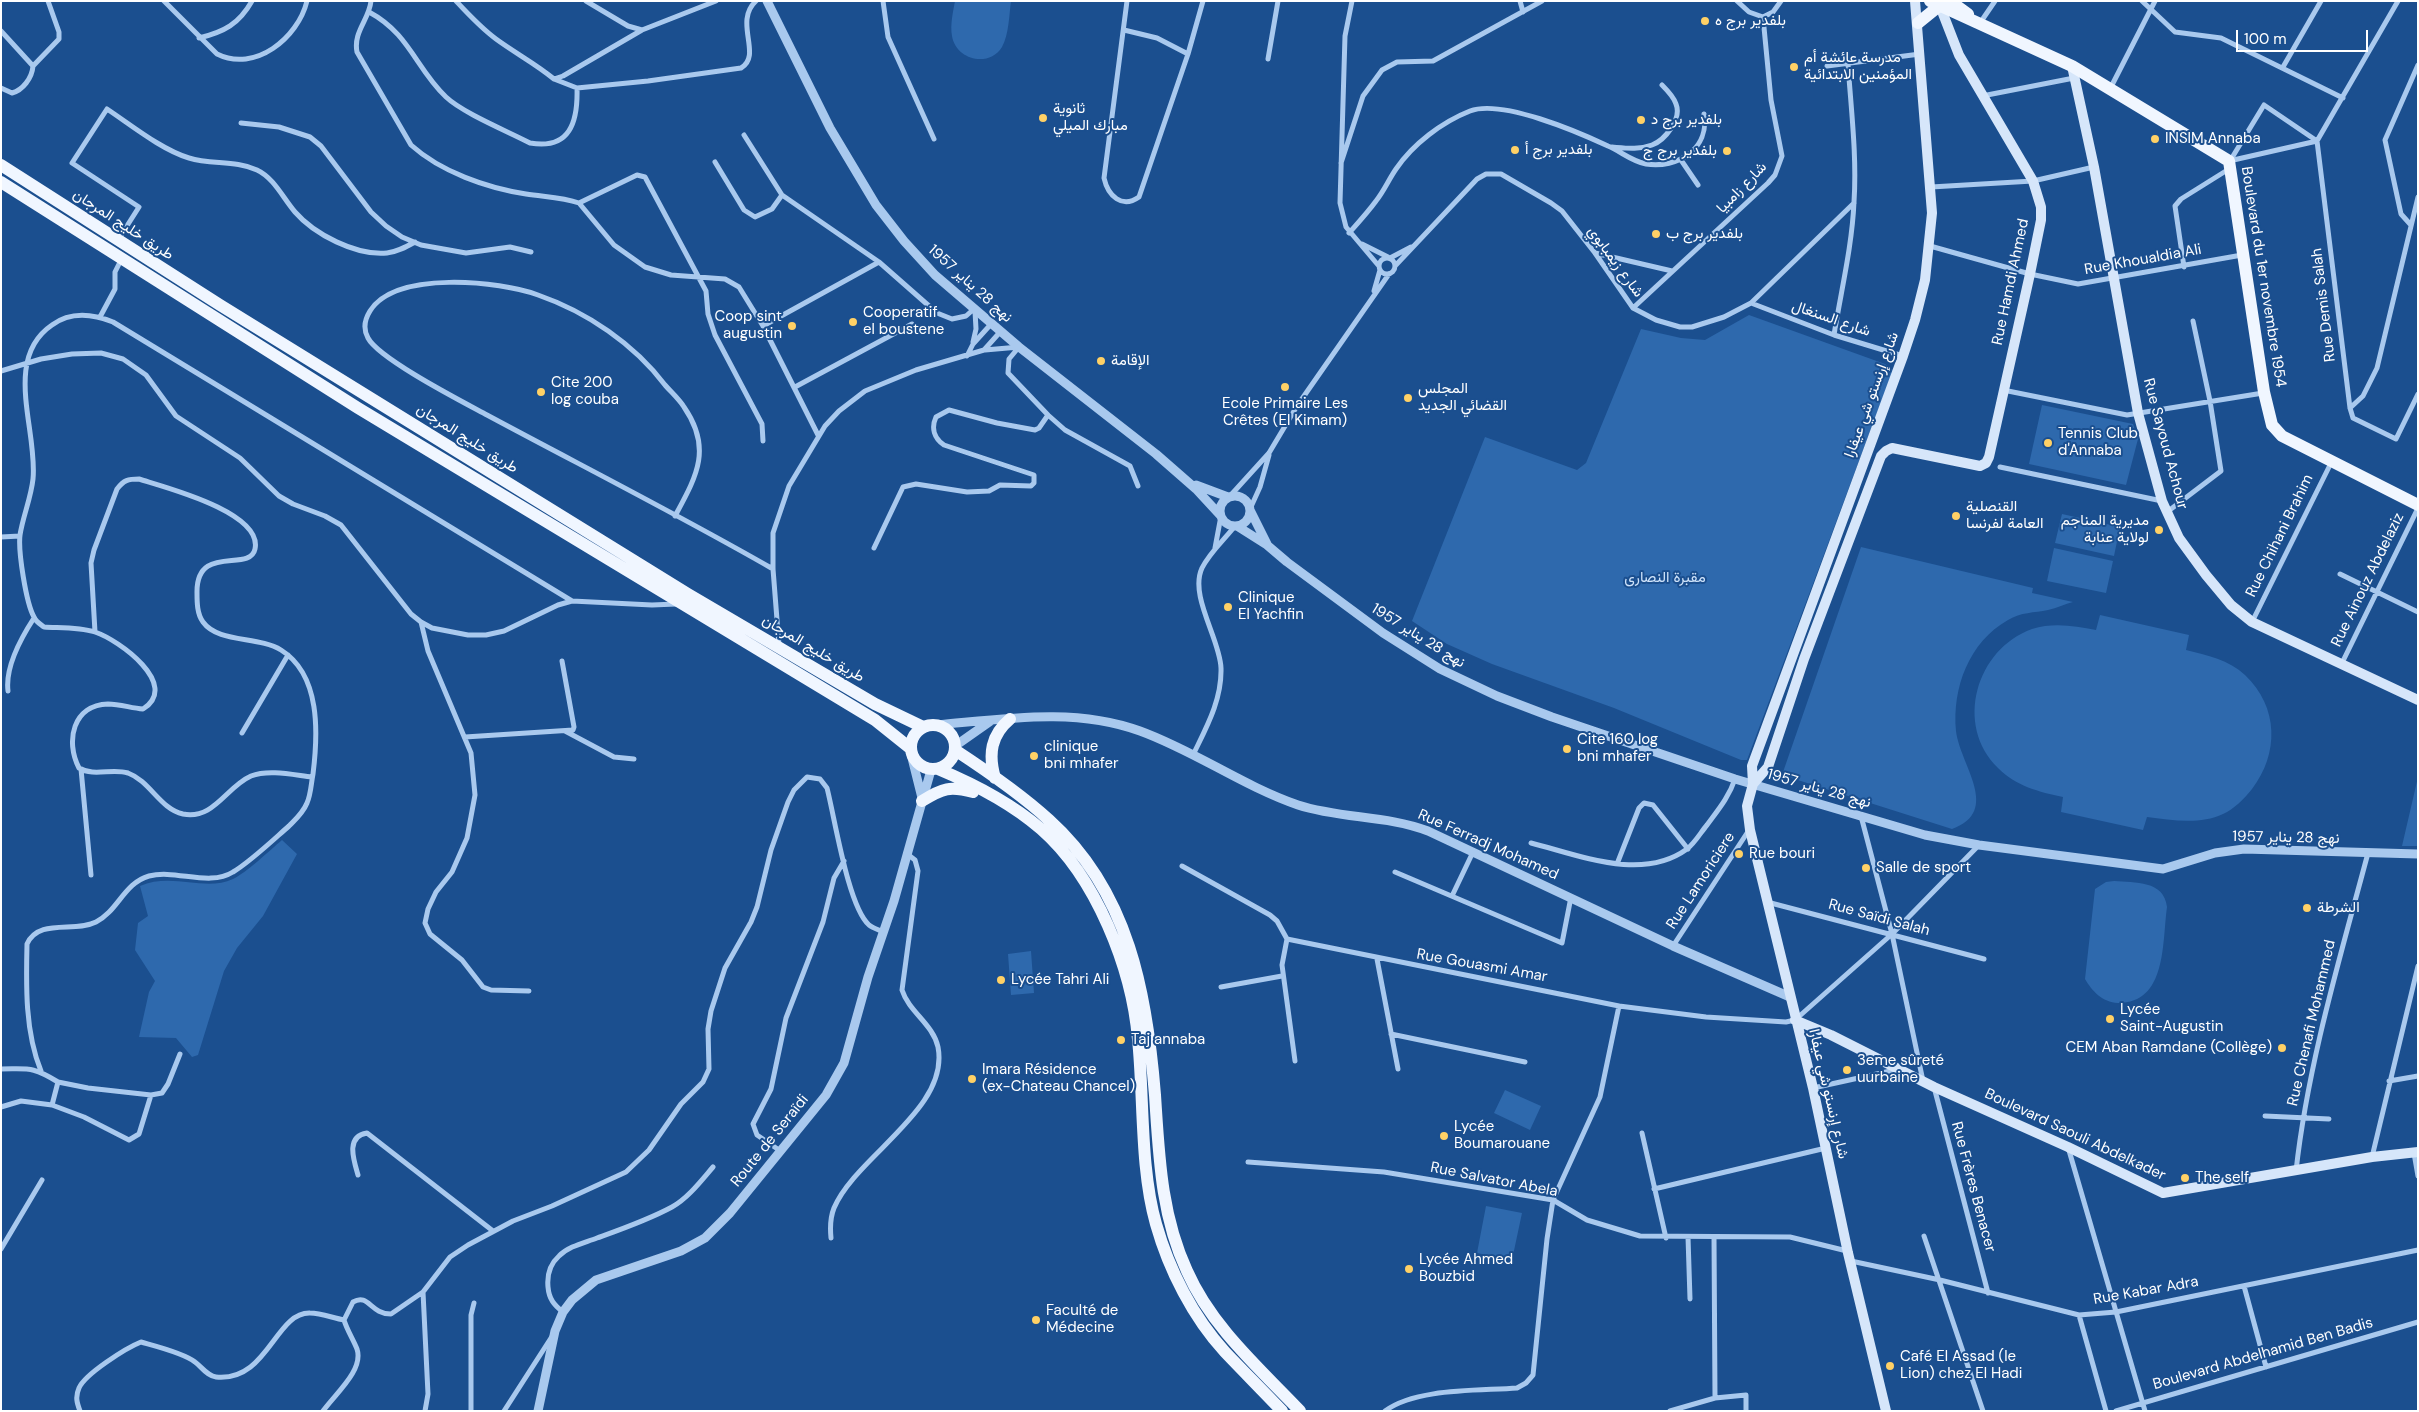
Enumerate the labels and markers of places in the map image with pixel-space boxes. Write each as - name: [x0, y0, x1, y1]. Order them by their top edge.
- place label: بلفدير برج ه: [1715, 12, 1786, 30]
- marker: بلفدير برج ه: [1699, 15, 1711, 27]
- place label: مدرسة عائشة أم المؤمنين الابتدائية: [1804, 49, 1912, 84]
- marker: مدرسة عائشة أم المؤمنين الابتدائية: [1788, 61, 1800, 73]
- place label: ثانوية مبارك الميلي: [1053, 100, 1128, 135]
- place label: بلفدير برج د: [1651, 111, 1722, 129]
- marker: ثانوية مبارك الميلي: [1037, 112, 1049, 124]
- marker: بلفدير برج د: [1635, 114, 1647, 126]
- place label: INSIM Annaba: [2165, 130, 2261, 148]
- marker: INSIM Annaba: [2149, 133, 2161, 145]
- place label: بلفدير برج أ: [1525, 141, 1592, 159]
- place label: بلفدير برج ج: [1643, 142, 1717, 160]
- marker: بلفدير برج أ: [1509, 144, 1521, 156]
- marker: بلفدير برج ج: [1721, 145, 1733, 157]
- place label: بلفدير برج ب: [1666, 225, 1743, 243]
- marker: بلفدير برج ب: [1650, 228, 1662, 240]
- place label: Cooperatif el boustene: [863, 304, 944, 339]
- place label: Coop sint augustin: [714, 308, 782, 343]
- marker: Cooperatif el boustene: [847, 316, 859, 328]
- marker: Coop sint augustin: [786, 320, 798, 332]
- place label: الإقامة: [1111, 352, 1150, 370]
- marker: الإقامة: [1095, 355, 1107, 367]
- place label: Cite 200 log couba: [551, 374, 619, 409]
- place label: المجلس القضائي الجديد: [1418, 380, 1507, 415]
- marker: Ecole Primaire Les Crêtes (El Kimam): [1279, 381, 1291, 393]
- marker: Cite 200 log couba: [535, 386, 547, 398]
- marker: المجلس القضائي الجديد: [1402, 392, 1414, 404]
- place label: Ecole Primaire Les Crêtes (El Kimam): [1222, 395, 1348, 430]
- place label: Tennis Club d'Annaba: [2058, 425, 2138, 460]
- marker: Tennis Club d'Annaba: [2042, 437, 2054, 449]
- place label: القنصلية العامة لفرنسا: [1966, 498, 2043, 533]
- marker: القنصلية العامة لفرنسا: [1950, 510, 1962, 522]
- place label: مديرية المناجم لولاية عنابة: [2061, 512, 2149, 547]
- marker: مديرية المناجم لولاية عنابة: [2153, 524, 2165, 536]
- place label: Clinique El Yachfin: [1238, 589, 1304, 624]
- marker: Clinique El Yachfin: [1222, 601, 1234, 613]
- place label: Cite 160 log bni mhafer: [1577, 731, 1658, 766]
- place label: clinique bni mhafer: [1044, 738, 1119, 773]
- marker: Cite 160 log bni mhafer: [1561, 743, 1573, 755]
- marker: clinique bni mhafer: [1028, 750, 1040, 762]
- place label: Rue bouri: [1749, 845, 1815, 863]
- marker: Rue bouri: [1733, 848, 1745, 860]
- place label: Salle de sport: [1876, 859, 1971, 877]
- marker: Salle de sport: [1860, 862, 1872, 874]
- place label: الشرطة: [2317, 899, 2360, 917]
- marker: الشرطة: [2301, 902, 2313, 914]
- place label: Lycée Tahri Ali: [1011, 971, 1109, 989]
- marker: Lycée Tahri Ali: [995, 974, 1007, 986]
- place label: Lycée Saint-Augustin: [2120, 1001, 2223, 1036]
- marker: Lycée Saint-Augustin: [2104, 1013, 2116, 1025]
- place label: Taj annaba: [1131, 1031, 1205, 1049]
- marker: Taj annaba: [1115, 1034, 1127, 1046]
- place label: CEM Aban Ramdane (Collège): [2066, 1039, 2272, 1057]
- marker: CEM Aban Ramdane (Collège): [2276, 1042, 2288, 1054]
- place label: 3eme sûreté uurbaine: [1857, 1052, 1944, 1087]
- place label: Imara Résidence (ex-Chateau Chancel): [982, 1061, 1135, 1096]
- marker: 3eme sûreté uurbaine: [1841, 1064, 1853, 1076]
- marker: Imara Résidence (ex-Chateau Chancel): [966, 1073, 978, 1085]
- place label: Lycée Boumarouane: [1454, 1118, 1550, 1153]
- marker: Lycée Boumarouane: [1438, 1130, 1450, 1142]
- place label: The self: [2195, 1169, 2249, 1187]
- marker: The self: [2179, 1172, 2191, 1184]
- place label: Lycée Ahmed Bouzbid: [1419, 1251, 1513, 1286]
- marker: Lycée Ahmed Bouzbid: [1403, 1263, 1415, 1275]
- place label: Faculté de Médecine: [1046, 1302, 1118, 1337]
- marker: Faculté de Médecine: [1030, 1314, 1042, 1326]
- place label: Café El Assad (le Lion) chez El Hadi: [1900, 1348, 2022, 1383]
- marker: Café El Assad (le Lion) chez El Hadi: [1884, 1360, 1896, 1372]

